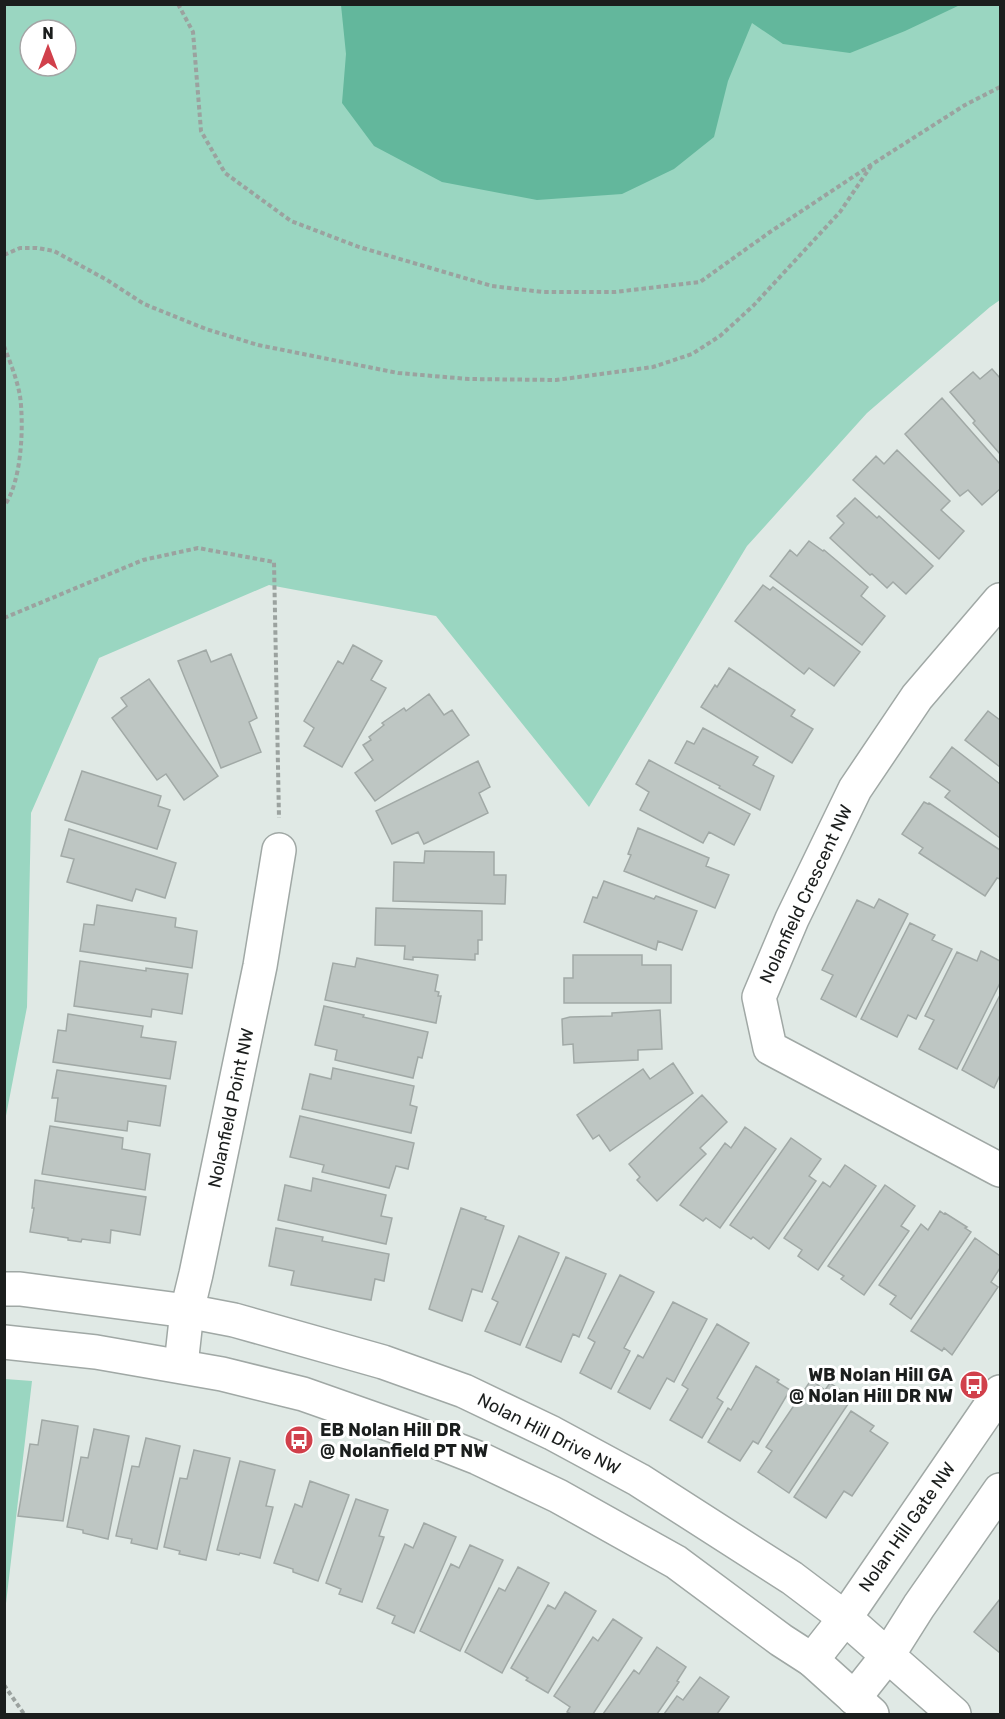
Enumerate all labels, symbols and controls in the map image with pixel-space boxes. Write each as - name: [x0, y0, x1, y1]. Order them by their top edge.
- north arrow: [18, 18, 78, 78]
- text: N: [42, 24, 54, 43]
- street label: Nolanfield Crescent NW: [755, 801, 857, 987]
- street label: Nolanfield Point NW: [203, 1026, 259, 1190]
- place label: WB Nolan Hill GA @ Nolan Hill DR NW: [789, 1364, 953, 1407]
- bus stop icon: WB Nolan Hill GA @ Nolan Hill DR NW: [958, 1369, 990, 1401]
- street label: Nolan Hill Drive NW: [474, 1388, 624, 1480]
- place label: EB Nolan Hill DR @ Nolanfield PT NW: [320, 1419, 488, 1462]
- bus stop icon: EB Nolan Hill DR @ Nolanfield PT NW: [283, 1424, 315, 1456]
- street label: Nolan Hill Gate NW: [854, 1458, 960, 1596]

